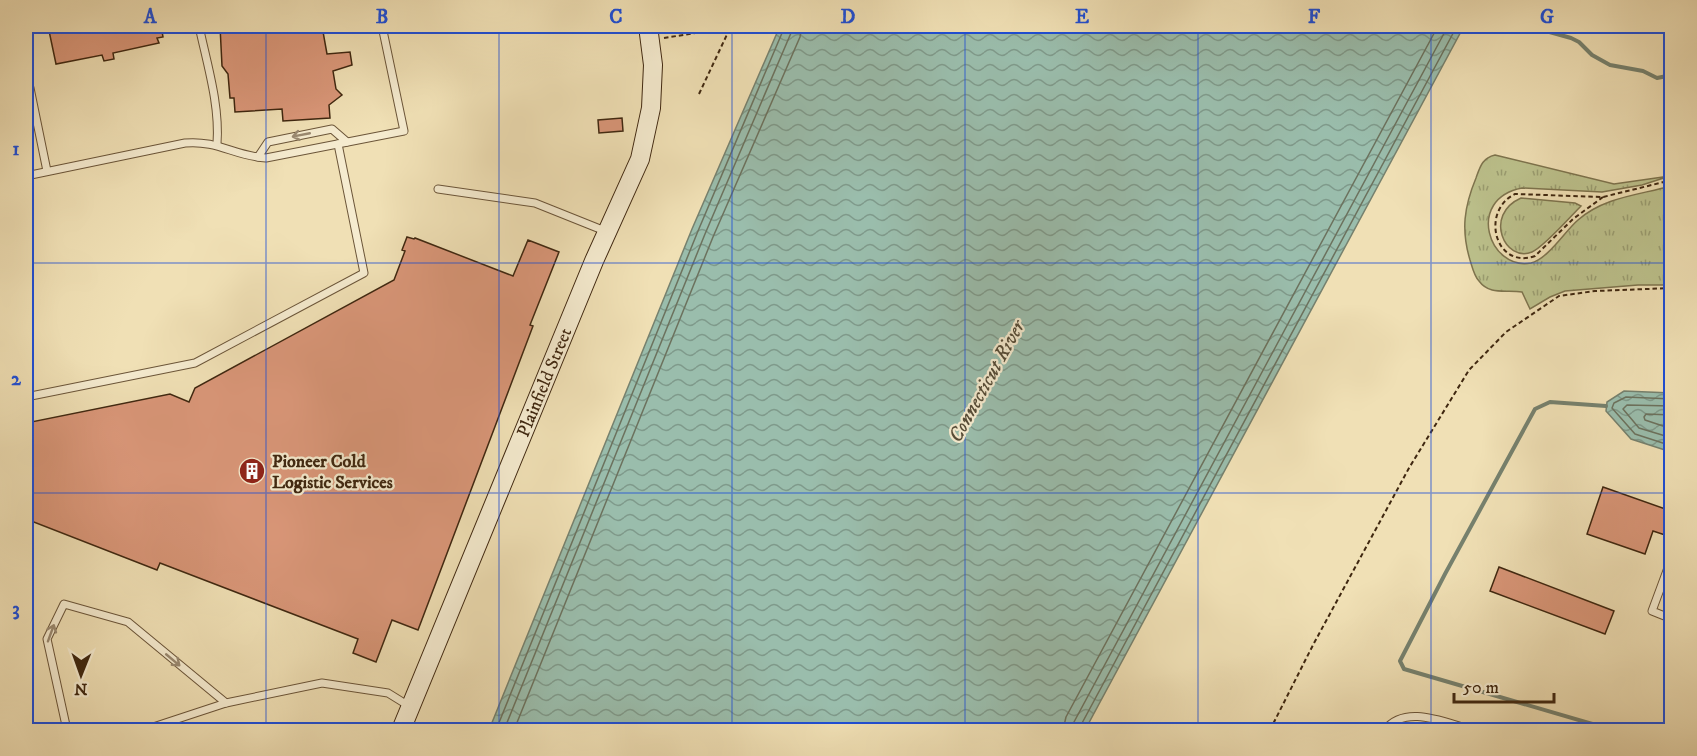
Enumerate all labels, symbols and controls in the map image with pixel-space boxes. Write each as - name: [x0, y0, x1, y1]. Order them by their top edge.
- text: A: [143, 5, 158, 30]
- text: B: [376, 5, 388, 30]
- text: C: [609, 5, 623, 30]
- text: D: [841, 5, 856, 30]
- text: E: [1075, 5, 1089, 30]
- text: F: [1308, 5, 1321, 30]
- text: G: [1540, 5, 1554, 30]
- one-way arrow: [292, 130, 311, 141]
- text: 1: [12, 137, 20, 162]
- water label: Connecticut River: [943, 315, 1032, 447]
- street label: Plainfield Street: [513, 325, 577, 440]
- text: 2: [11, 367, 22, 392]
- place label: Pioneer Cold Logistic Services: [272, 451, 393, 494]
- building icon: Pioneer Cold Logistic Services: [237, 456, 267, 486]
- text: 3: [12, 597, 20, 622]
- one-way arrow: [46, 624, 57, 643]
- north arrow: [51, 645, 111, 705]
- one-way arrow: [165, 653, 181, 666]
- scale bar: [1454, 666, 1554, 704]
- text: 50 m: [1463, 677, 1499, 699]
- text: N: [74, 679, 87, 699]

